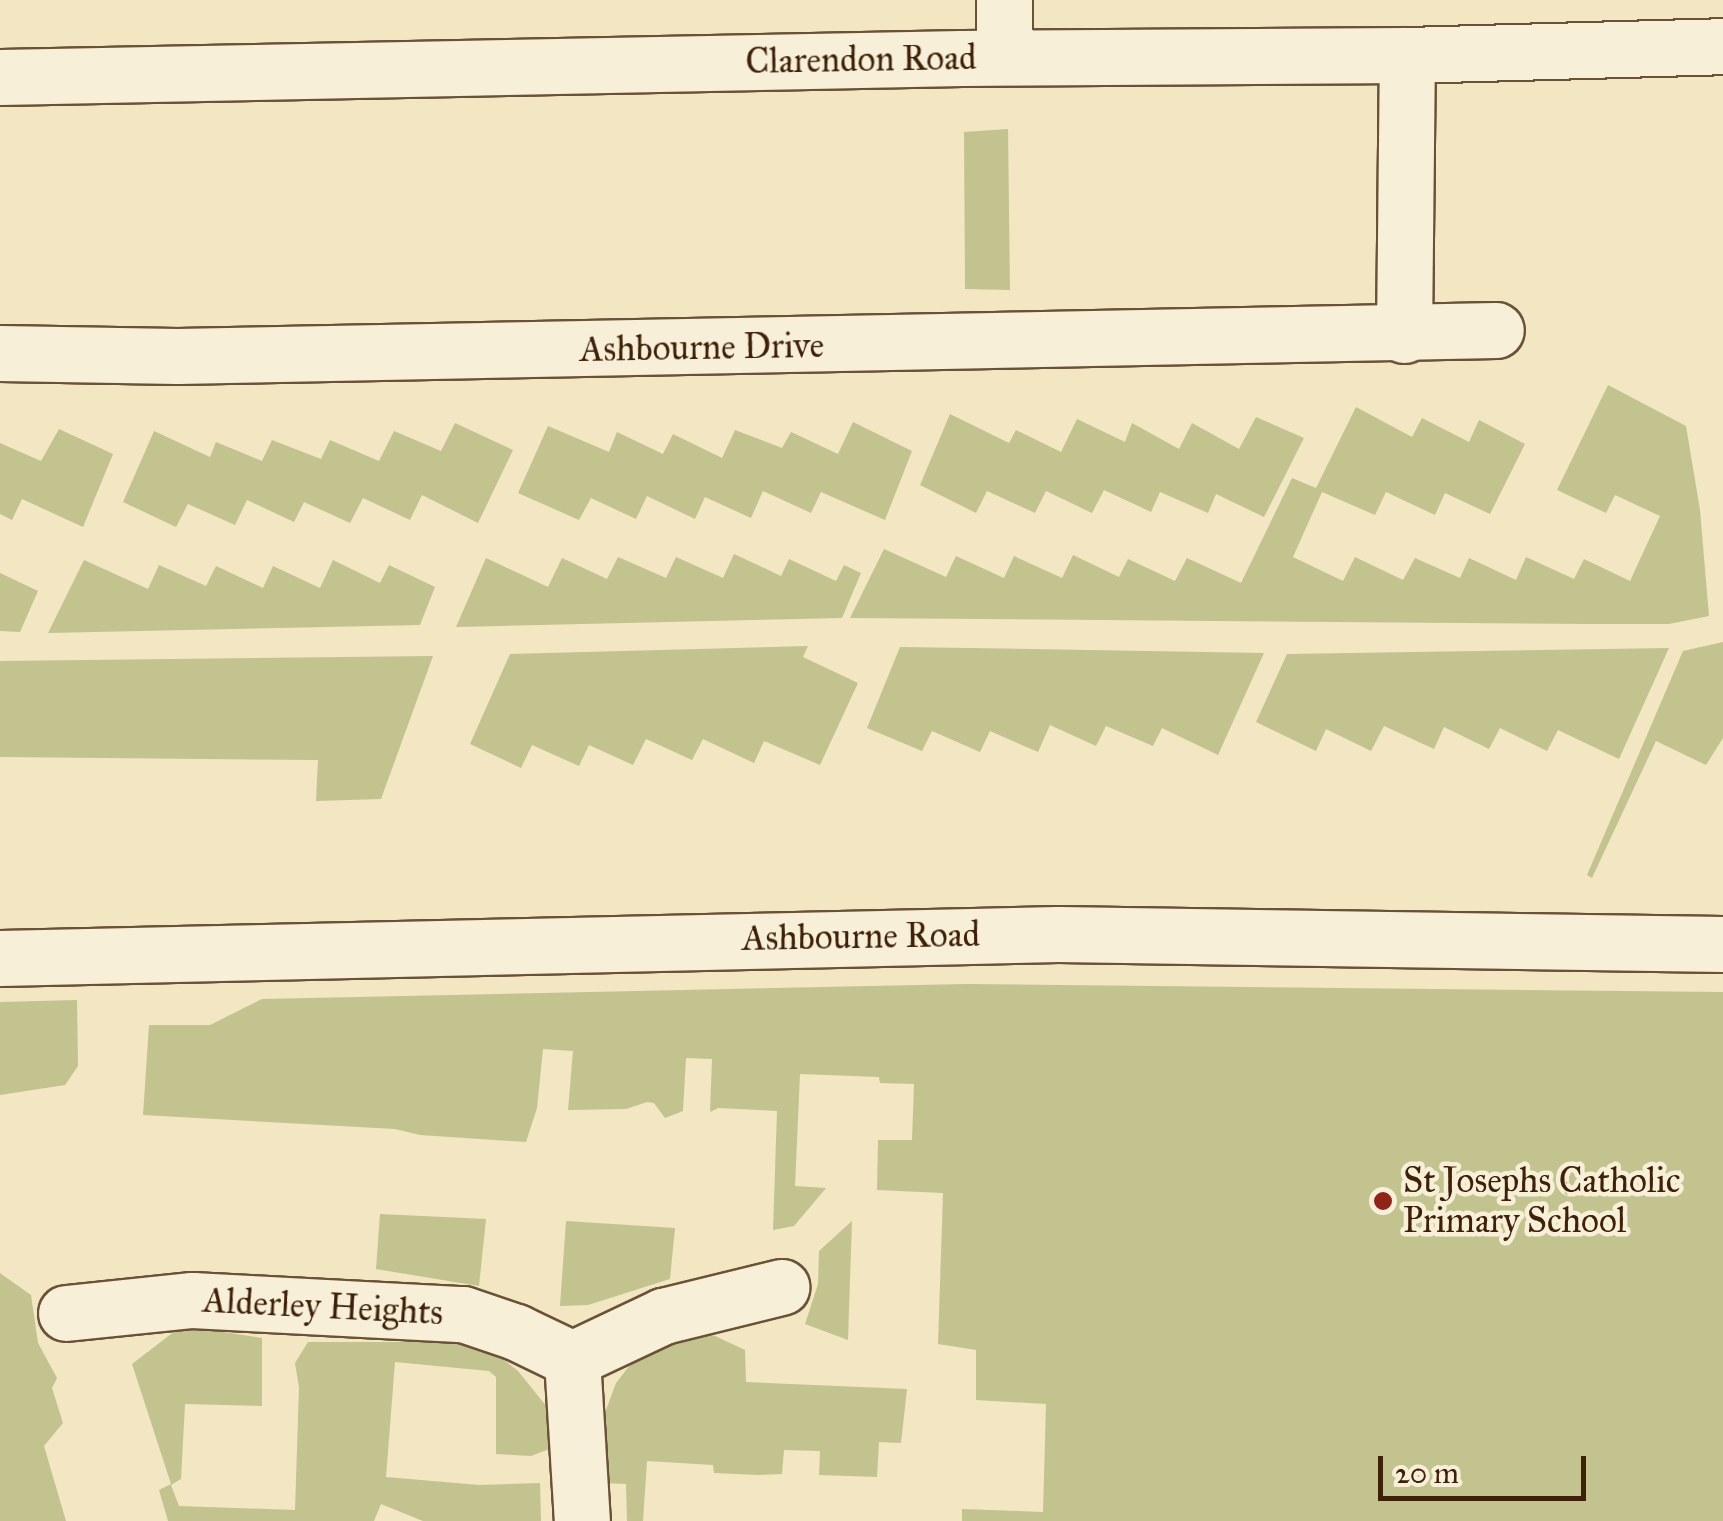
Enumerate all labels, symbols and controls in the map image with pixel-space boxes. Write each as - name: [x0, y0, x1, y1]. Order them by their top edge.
- street label: Clarendon Road: [745, 37, 977, 83]
- street label: Ashbourne Drive: [579, 325, 825, 371]
- street label: Ashbourne Road: [742, 914, 980, 960]
- place label: St Josephs Catholic Primary School: [1403, 1160, 1681, 1242]
- marker: St Josephs Catholic Primary School: [1372, 1190, 1394, 1212]
- street label: Alderley Heights: [202, 1280, 444, 1334]
- scale bar: [1383, 1436, 1590, 1498]
- text: 20 m: [1395, 1455, 1459, 1491]

